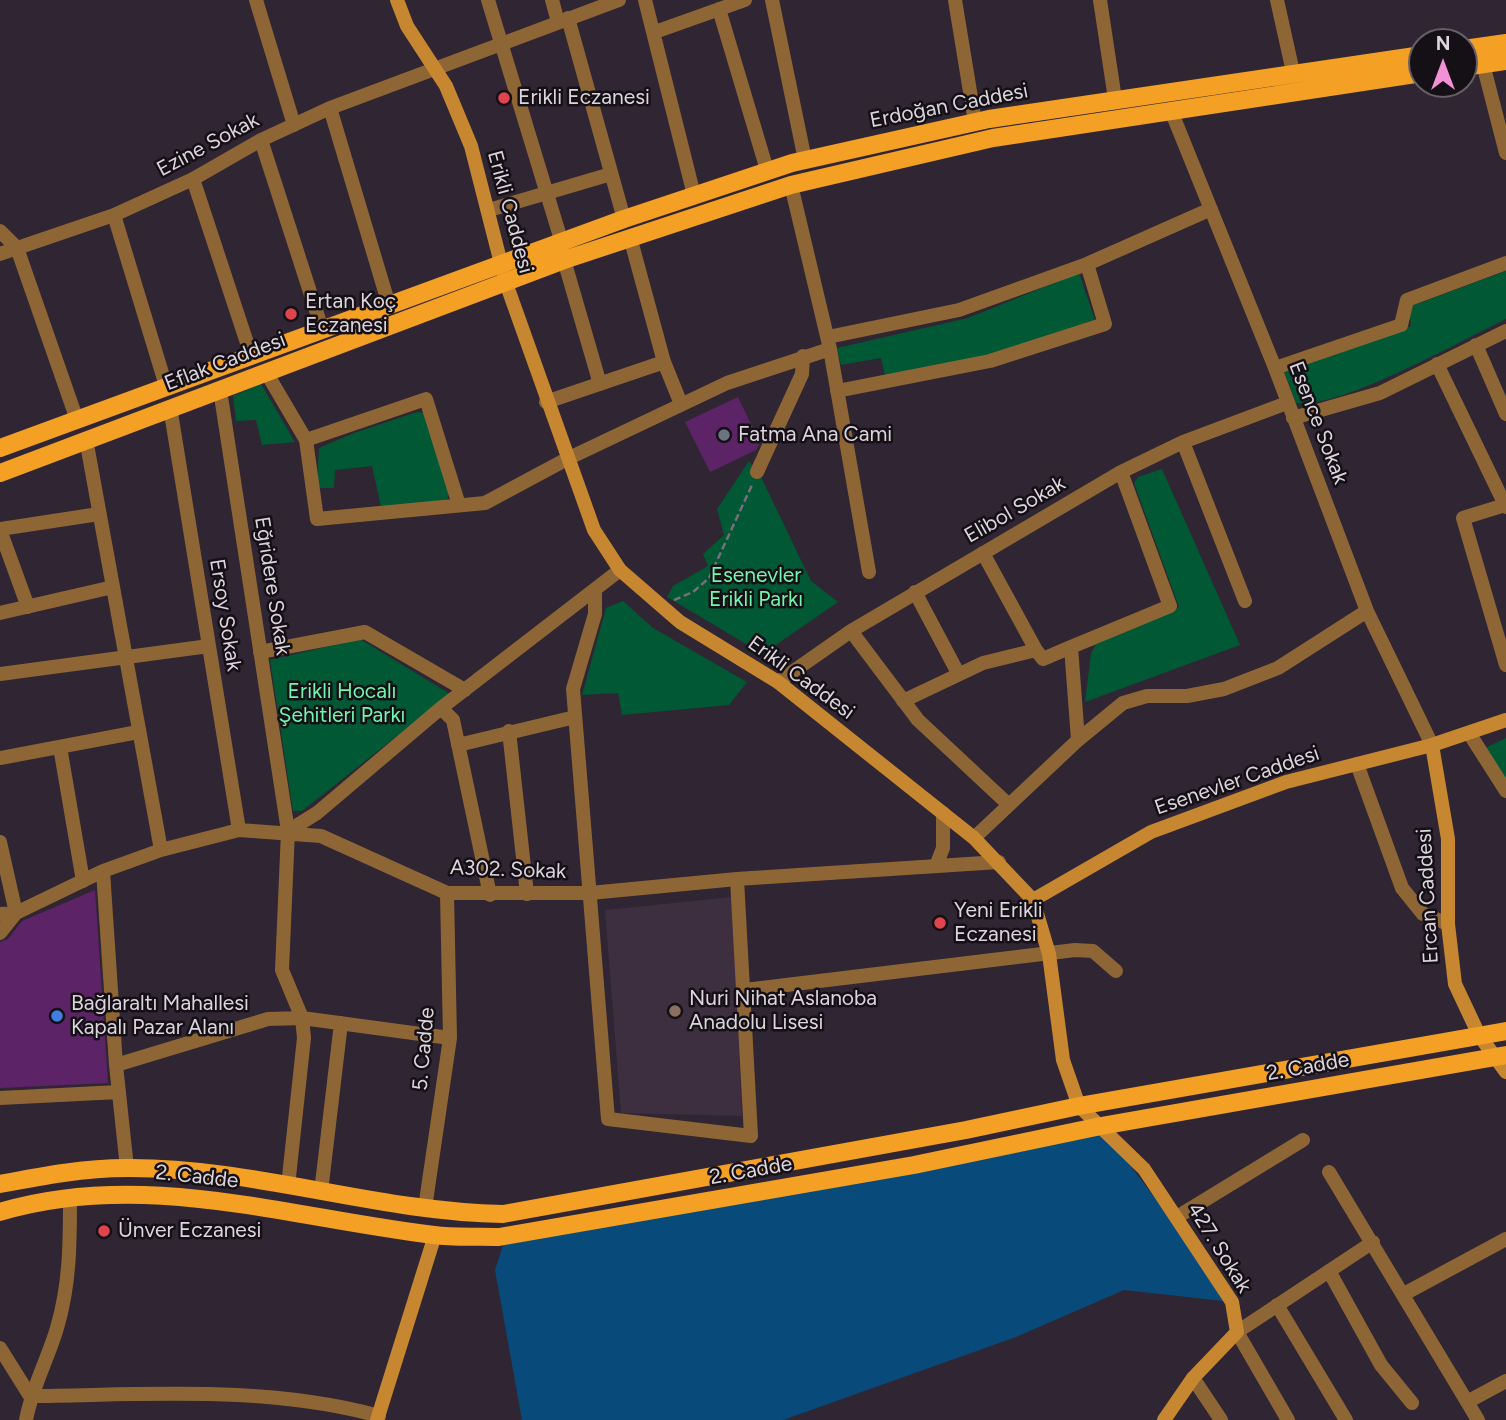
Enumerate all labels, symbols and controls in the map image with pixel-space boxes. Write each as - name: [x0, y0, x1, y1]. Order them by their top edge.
- north arrow: [1408, 28, 1478, 98]
- text: N: [1436, 32, 1450, 55]
- street label: Erdoğan Caddesi: [868, 78, 1030, 134]
- place label: Erikli Eczanesi: [518, 85, 650, 111]
- marker: Erikli Eczanesi: [496, 90, 512, 106]
- street label: Ezine Sokak: [153, 108, 263, 182]
- street label: Erikli Caddesi: [482, 148, 538, 276]
- place label: Ertan Koç Eczanesi: [305, 289, 396, 339]
- marker: Ertan Koç Eczanesi: [283, 306, 299, 322]
- street label: Eflak Caddesi: [161, 327, 289, 397]
- street label: Esence Sokak: [1283, 358, 1353, 488]
- place label: Fatma Ana Cami: [738, 422, 892, 448]
- marker: Fatma Ana Cami: [716, 427, 732, 443]
- street label: Elibol Sokak: [960, 471, 1070, 549]
- street label: Eğridere Sokak: [249, 515, 295, 657]
- street label: Ersoy Sokak: [204, 557, 246, 673]
- park label: Esenevler Erikli Parkı: [709, 563, 803, 613]
- street label: Erikli Caddesi: [743, 631, 859, 725]
- park label: Erikli Hocalı Şehitleri Parkı: [279, 679, 405, 729]
- street label: Esenevler Caddesi: [1151, 741, 1323, 821]
- street label: Ercan Caddesi: [1412, 828, 1444, 964]
- street label: A302. Sokak: [449, 855, 567, 885]
- place label: Yeni Erikli Eczanesi: [954, 898, 1043, 948]
- marker: Yeni Erikli Eczanesi: [932, 915, 948, 931]
- place label: Nuri Nihat Aslanoba Anadolu Lisesi: [689, 986, 877, 1036]
- place label: Bağlaraltı Mahallesi Kapalı Pazar Alanı: [71, 991, 249, 1041]
- marker: Nuri Nihat Aslanoba Anadolu Lisesi: [667, 1003, 683, 1019]
- street label: 5. Cadde: [408, 1006, 440, 1092]
- marker: Bağlaraltı Mahallesi Kapalı Pazar Alanı: [49, 1008, 65, 1024]
- street label: 2. Cadde: [1265, 1047, 1351, 1087]
- street label: 2. Cadde: [708, 1151, 794, 1191]
- street label: 2. Cadde: [154, 1160, 240, 1194]
- street label: 427. Sokak: [1181, 1198, 1257, 1298]
- place label: Ünver Eczanesi: [118, 1218, 261, 1244]
- marker: Ünver Eczanesi: [96, 1223, 112, 1239]

